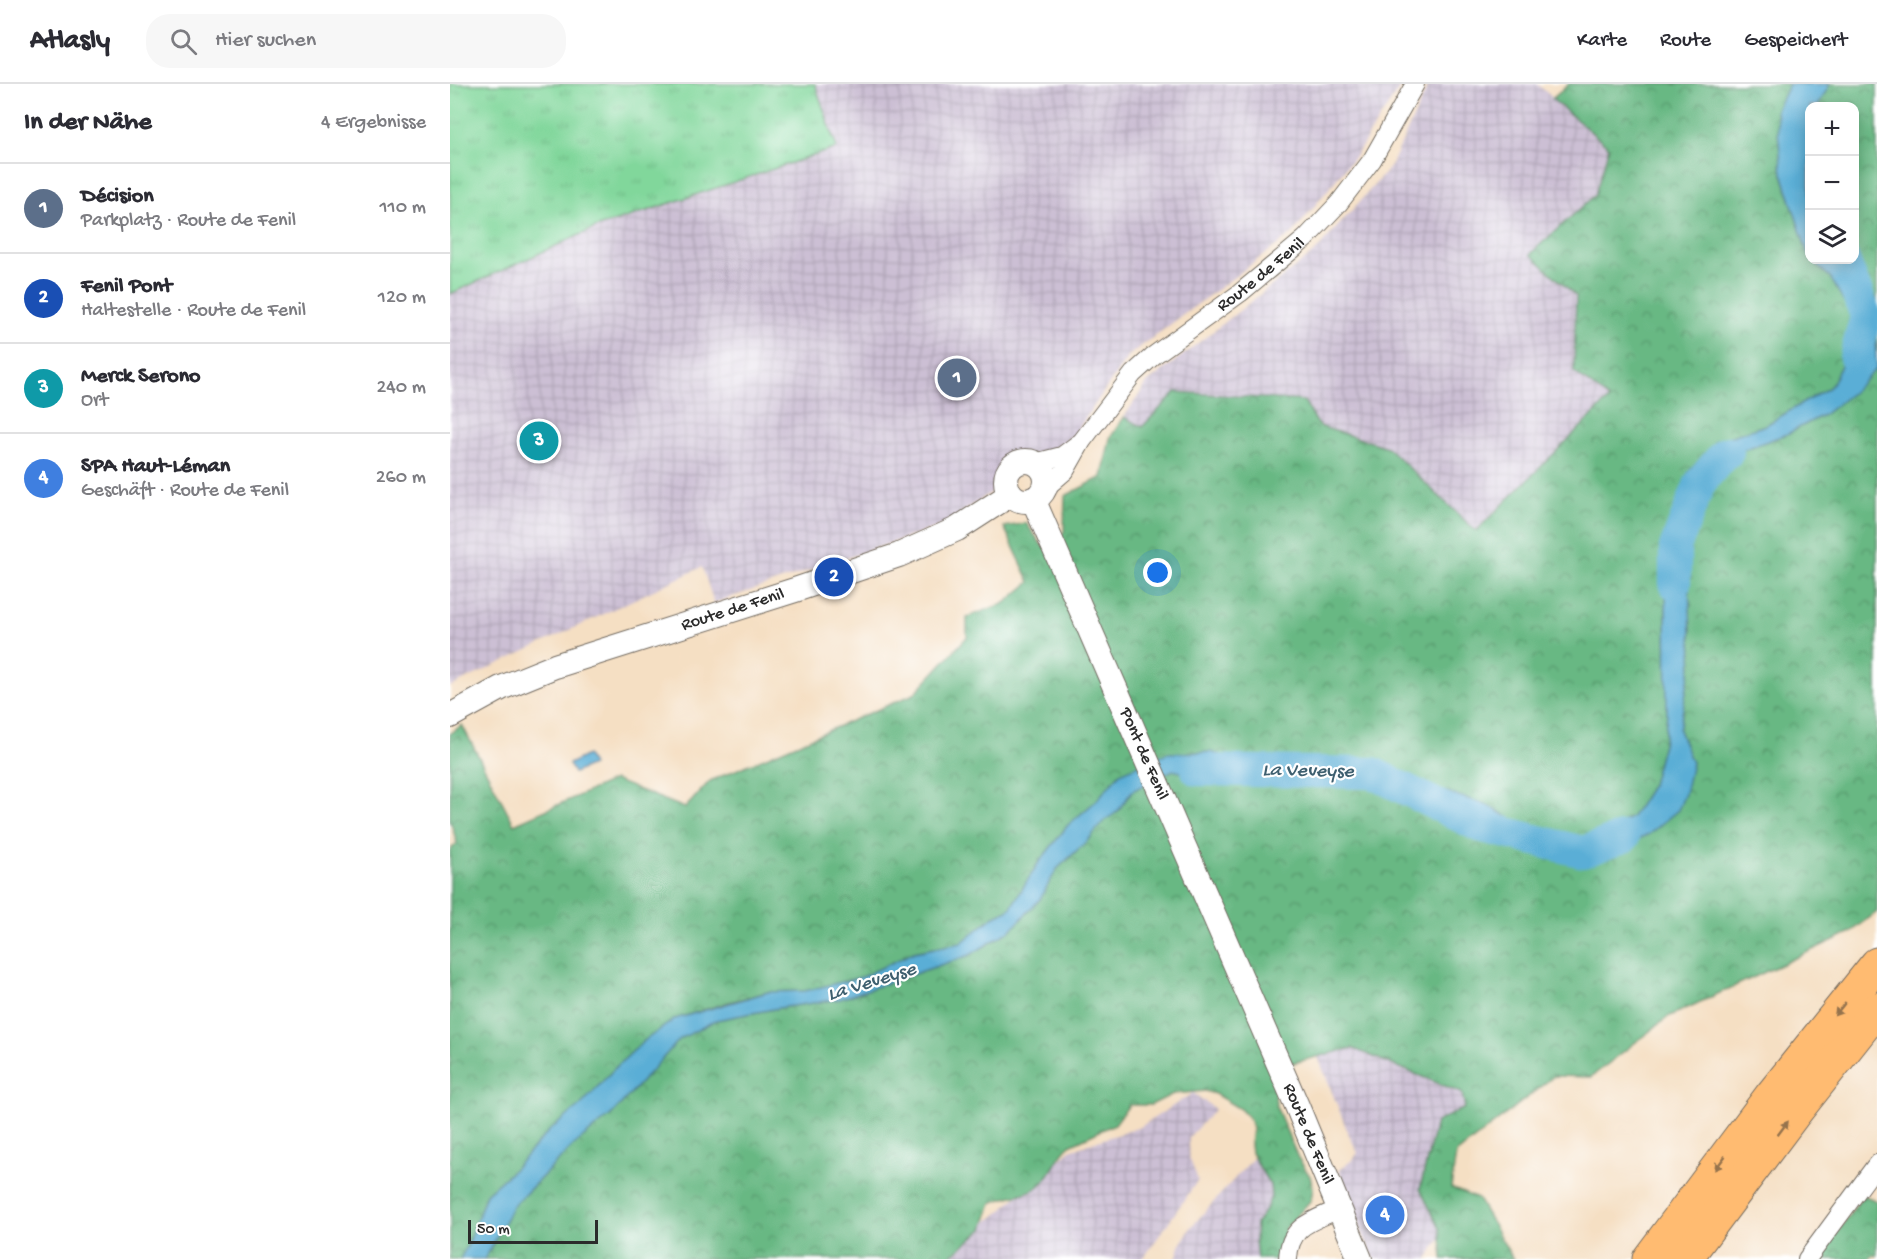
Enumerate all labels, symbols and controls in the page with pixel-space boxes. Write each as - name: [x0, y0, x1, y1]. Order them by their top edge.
- search box: [146, 14, 566, 68]
- text: Atlasly: [30, 25, 110, 58]
- icon: search: [167, 25, 200, 58]
- text: Hier suchen: [215, 28, 316, 54]
- text: Karte: [1577, 29, 1627, 54]
- text: Route: [1660, 29, 1711, 54]
- text: Gespeichert: [1744, 29, 1847, 54]
- map controls: [1805, 102, 1859, 264]
- button: +: [1805, 102, 1859, 156]
- text: In der Nähe: [24, 108, 152, 139]
- text: 4 Ergebnisse: [321, 112, 426, 135]
- button: −: [1805, 156, 1859, 210]
- text: Décision: [81, 184, 154, 210]
- text: 1: [39, 197, 48, 220]
- text: 110 m: [380, 197, 426, 220]
- text: Parkplatz · Route de Fenil: [81, 210, 296, 233]
- button: layers: [1805, 210, 1859, 264]
- street label: Route de Fenil: [1213, 233, 1309, 317]
- text: Fenil Pont: [81, 274, 172, 300]
- text: 2: [39, 287, 48, 310]
- text: 120 m: [378, 287, 426, 310]
- text: Haltestelle · Route de Fenil: [81, 300, 306, 323]
- pin: 1: [938, 356, 976, 400]
- text: Merck Serono: [81, 364, 201, 390]
- text: 3: [38, 377, 49, 400]
- text: 240 m: [376, 377, 426, 400]
- text: Ort: [81, 390, 108, 413]
- pin: 3: [520, 418, 559, 464]
- text: SPA Haut-Léman: [81, 454, 230, 480]
- text: 4: [39, 467, 48, 490]
- text: 260 m: [376, 467, 426, 490]
- text: Geschäft · Route de Fenil: [81, 480, 289, 503]
- pin: 2: [814, 554, 854, 600]
- your location: [1143, 558, 1172, 587]
- street label: Route de Fenil: [679, 583, 787, 636]
- street label: Pont de Fenil: [1114, 704, 1173, 803]
- water label: La Veveyse: [1262, 760, 1355, 784]
- water label: La Veveyse: [825, 958, 920, 1007]
- one-way arrow: [1834, 1001, 1847, 1016]
- street label: Route de Fenil: [1278, 1080, 1339, 1187]
- one-way arrow: [1777, 1120, 1789, 1136]
- one-way arrow: [1714, 1154, 1726, 1170]
- pin: 4: [1366, 1192, 1404, 1238]
- scale bar: [468, 1217, 598, 1244]
- text: 50 m: [477, 1221, 510, 1240]

